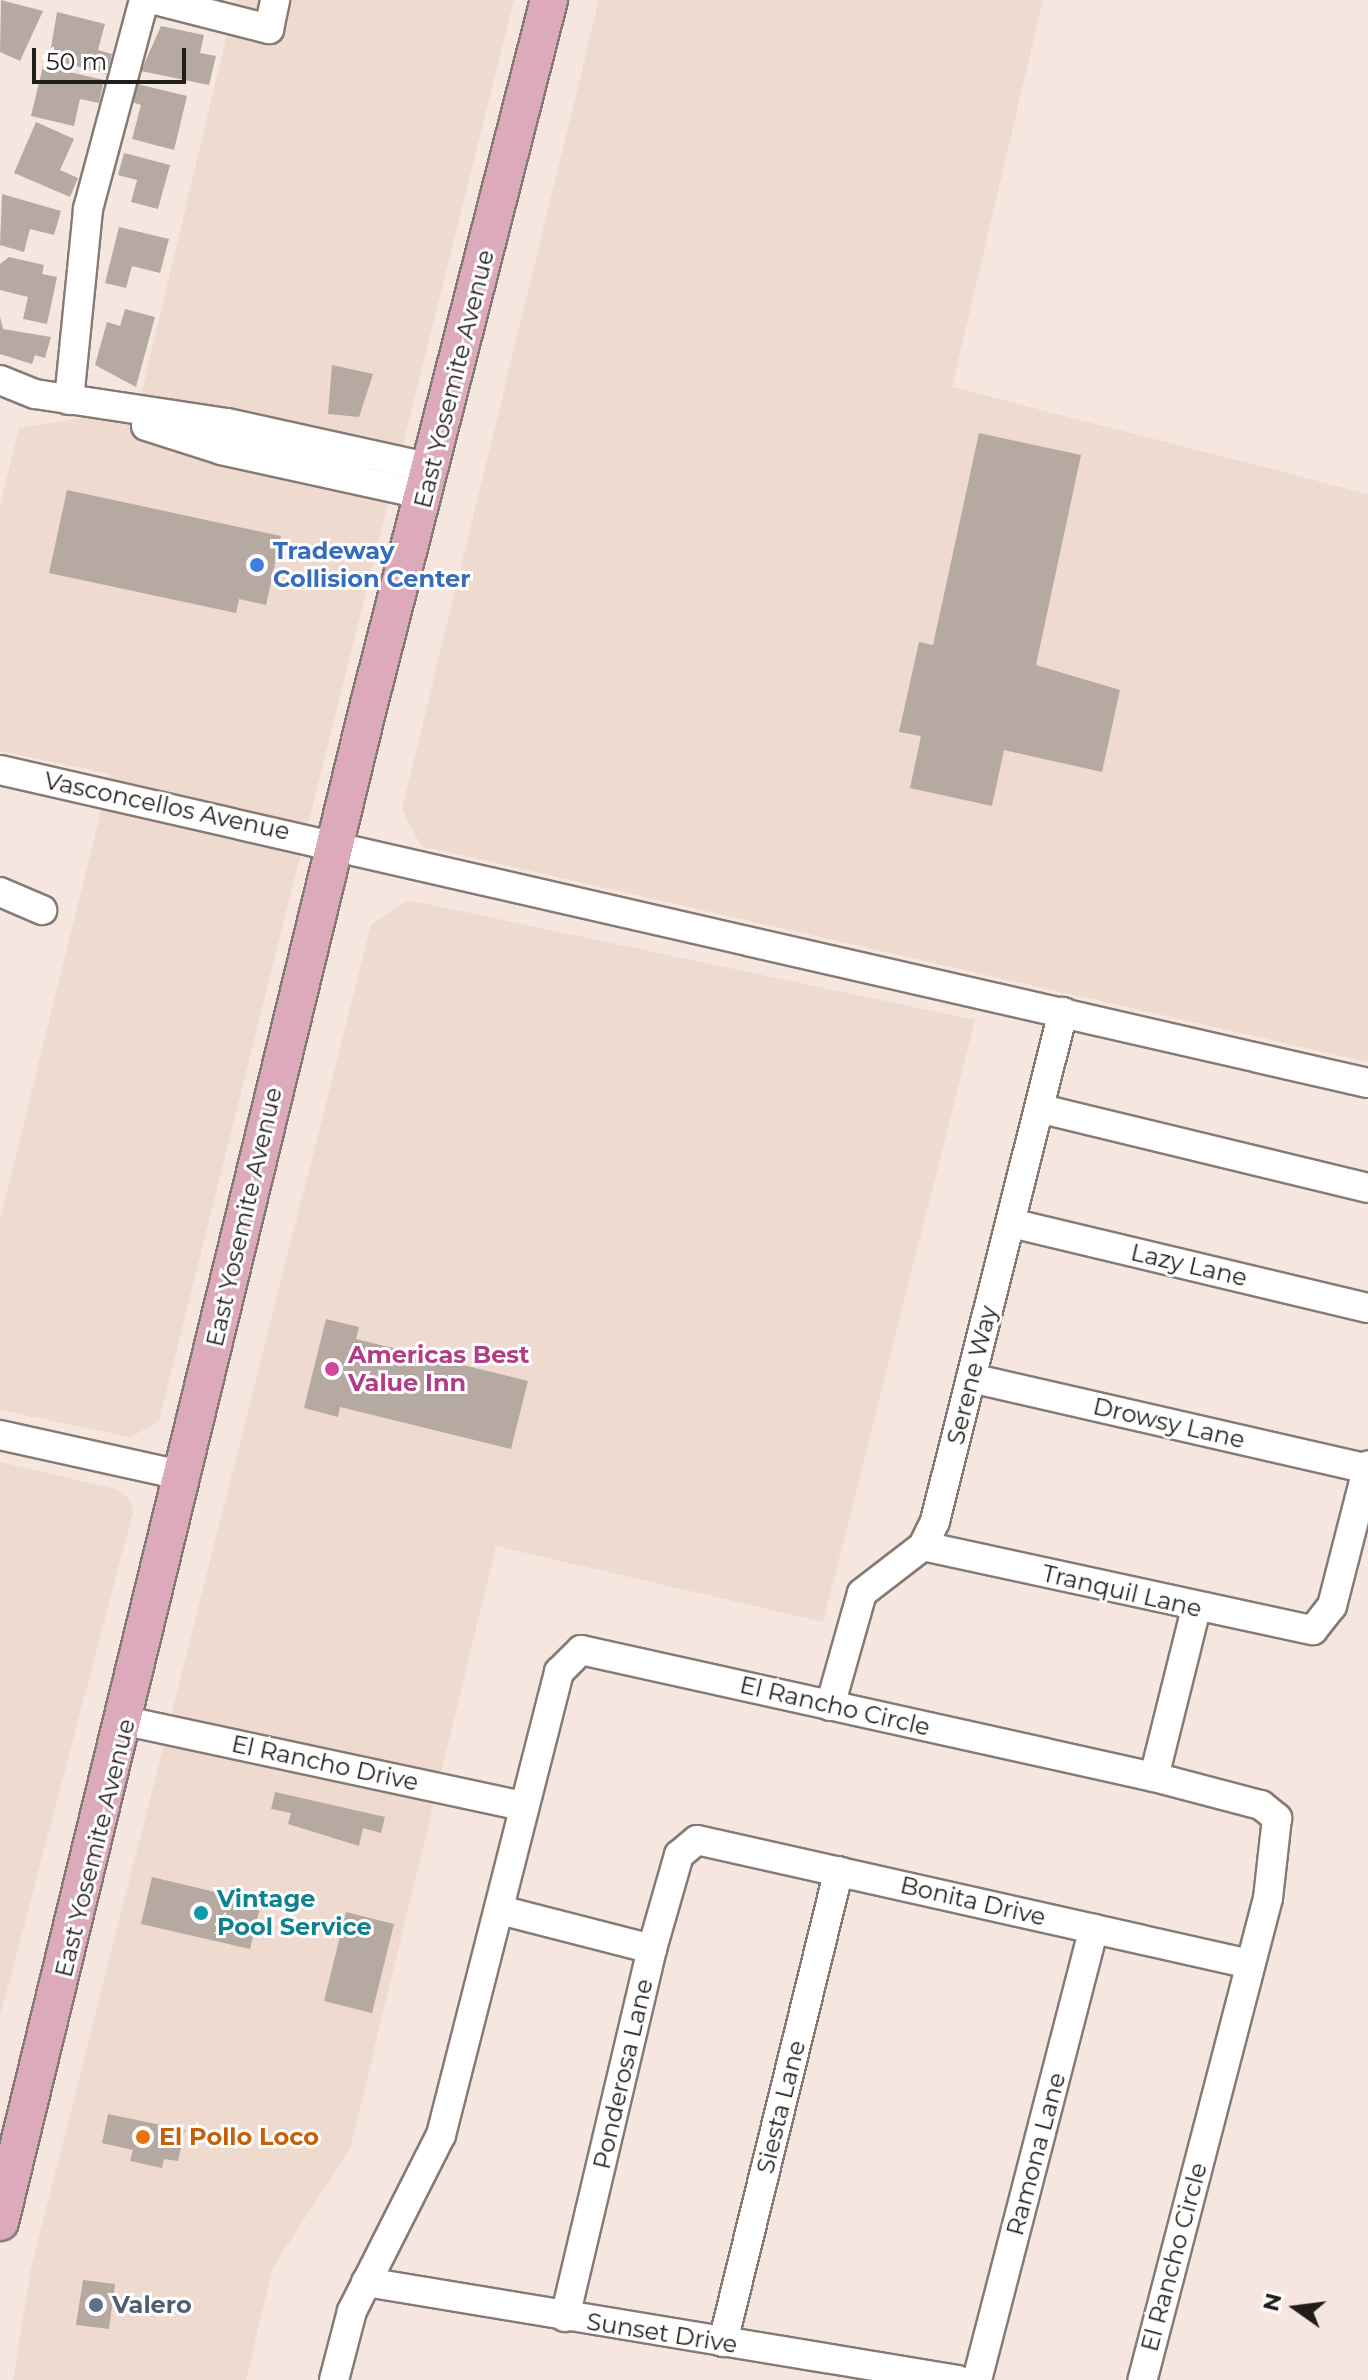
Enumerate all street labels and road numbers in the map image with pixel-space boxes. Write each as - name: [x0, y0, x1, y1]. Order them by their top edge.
- street label: East Yosemite Avenue: [408, 247, 500, 511]
- street label: Vasconcellos Avenue: [42, 766, 292, 846]
- street label: East Yosemite Avenue: [200, 1085, 288, 1349]
- street label: Lazy Lane: [1128, 1238, 1250, 1292]
- street label: Serene Way: [941, 1303, 1003, 1447]
- street label: Drowsy Lane: [1090, 1392, 1248, 1454]
- street label: Tranquil Lane: [1039, 1559, 1205, 1623]
- street label: El Rancho Circle: [737, 1670, 933, 1742]
- street label: East Yosemite Avenue: [49, 1716, 141, 1980]
- street label: El Rancho Drive: [229, 1729, 421, 1797]
- street label: Bonita Drive: [898, 1870, 1048, 1932]
- street label: Ponderosa Lane: [587, 1976, 659, 2172]
- street label: Siesta Lane: [751, 2037, 811, 2177]
- street label: Ramona Lane: [1000, 2069, 1072, 2239]
- street label: El Rancho Circle: [1135, 2159, 1213, 2355]
- street label: Sunset Drive: [585, 2307, 739, 2359]

